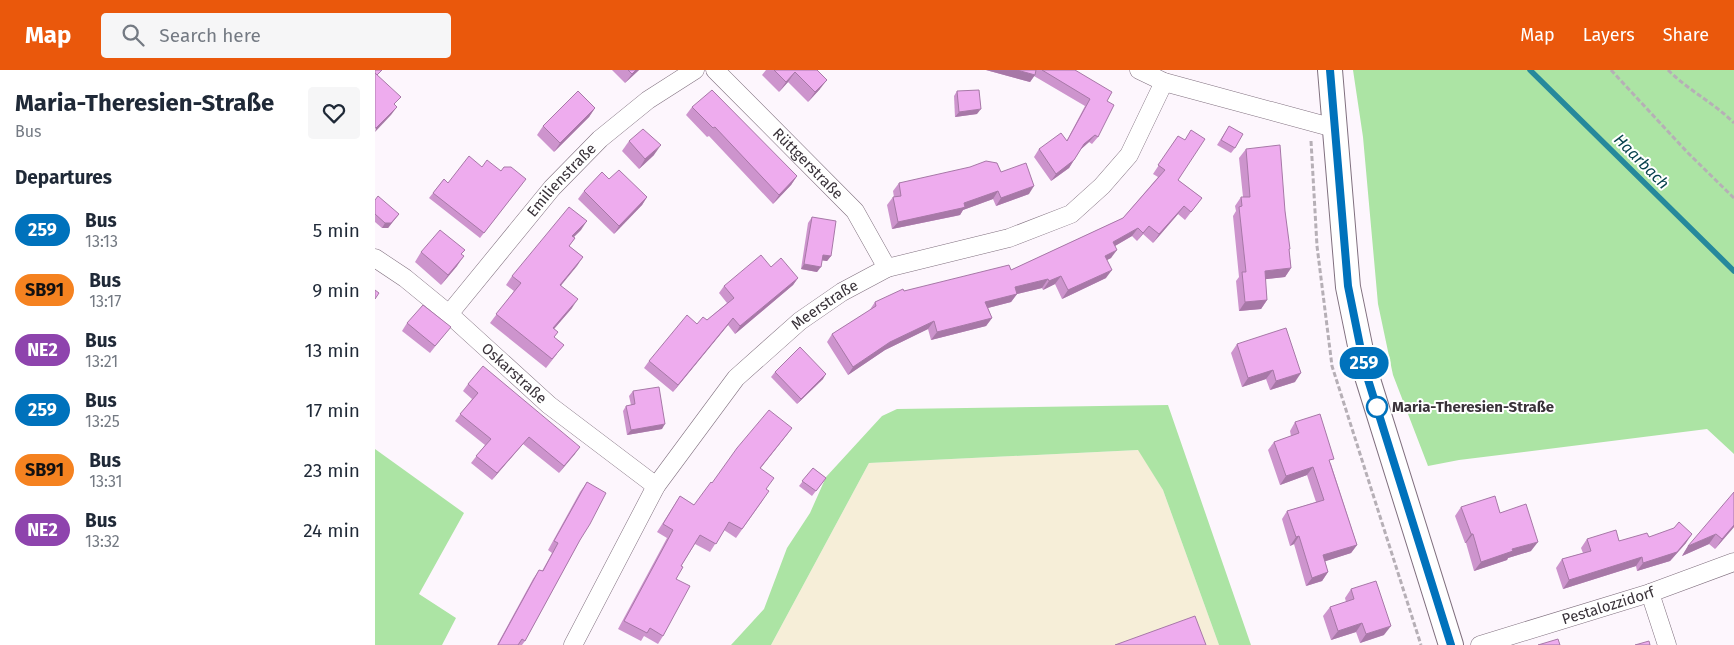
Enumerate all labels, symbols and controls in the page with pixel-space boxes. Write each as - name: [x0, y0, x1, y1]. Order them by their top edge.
- search box: [101, 13, 451, 58]
- text: Map: [25, 21, 71, 49]
- icon: search: [119, 21, 147, 49]
- text: Search here: [159, 24, 261, 47]
- text: Map: [1520, 24, 1555, 46]
- text: Layers: [1583, 24, 1635, 46]
- text: Share: [1663, 24, 1709, 46]
- button: heart: [308, 87, 360, 139]
- text: Maria-Theresien-Straße: [15, 89, 274, 117]
- text: Bus: [15, 122, 42, 141]
- street label: Rüttgerstraße: [769, 124, 847, 203]
- water label: Haarbach: [1610, 130, 1673, 193]
- street label: Emilienstraße: [523, 140, 600, 220]
- text: Departures: [15, 166, 112, 189]
- text: Bus: [85, 209, 117, 232]
- text: 259: [28, 219, 57, 241]
- text: 5 min: [313, 219, 360, 242]
- text: 13:13: [85, 232, 118, 251]
- text: Bus: [89, 269, 121, 292]
- street label: Meerstraße: [787, 276, 861, 334]
- text: SB91: [25, 279, 64, 301]
- text: 9 min: [312, 279, 360, 302]
- text: 13:17: [89, 292, 121, 311]
- text: Bus: [85, 329, 117, 352]
- text: NE2: [27, 339, 58, 361]
- text: 13 min: [304, 339, 360, 362]
- street label: Oskarstraße: [478, 339, 550, 407]
- line badge: 259: [1335, 347, 1393, 379]
- text: 13:21: [85, 352, 118, 371]
- text: 259: [1350, 352, 1378, 374]
- text: Bus: [85, 389, 117, 412]
- marker: Maria-Theresien-Straße: [1366, 396, 1388, 418]
- place label: Maria-Theresien-Straße: [1392, 398, 1554, 416]
- text: 259: [28, 399, 57, 421]
- text: 17 min: [306, 399, 360, 422]
- text: 13:25: [85, 412, 120, 431]
- text: Bus: [89, 449, 121, 472]
- text: SB91: [25, 459, 64, 481]
- text: 23 min: [303, 459, 360, 482]
- text: 13:31: [89, 472, 123, 491]
- text: Bus: [85, 509, 117, 532]
- text: NE2: [27, 519, 58, 541]
- text: 24 min: [303, 519, 360, 542]
- text: 13:32: [85, 532, 120, 551]
- street label: Pestalozzidorf: [1560, 583, 1658, 628]

